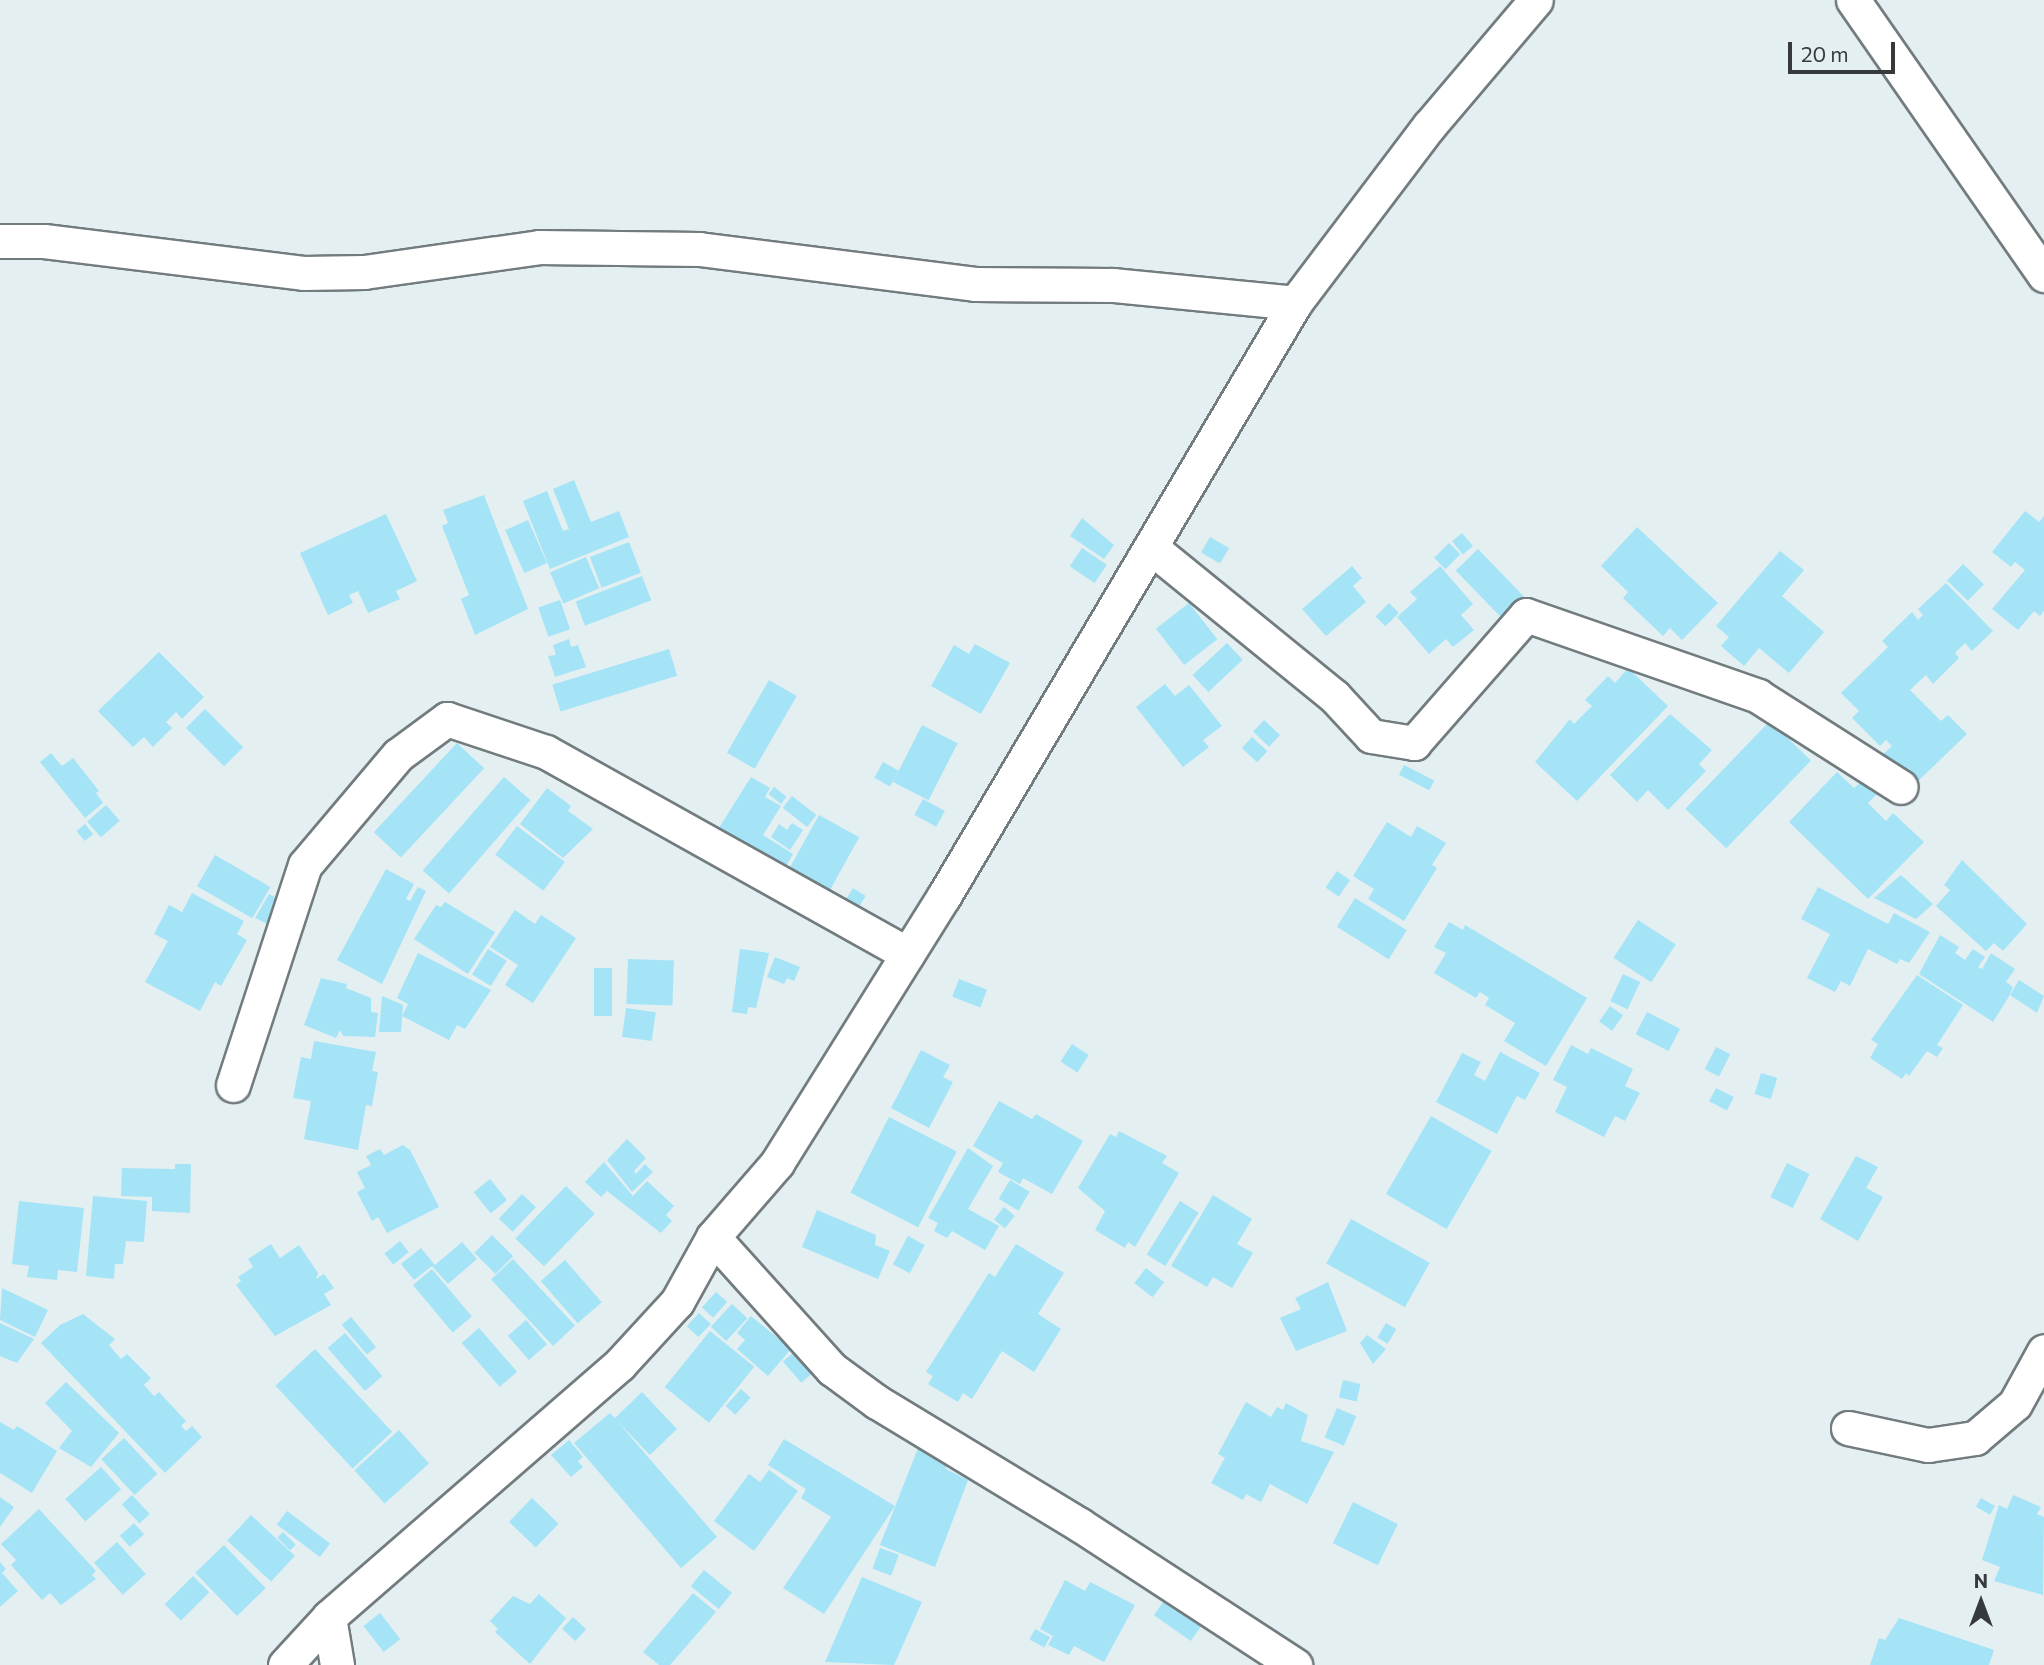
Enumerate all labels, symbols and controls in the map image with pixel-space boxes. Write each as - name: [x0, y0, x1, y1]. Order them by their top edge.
- scale bar: [1792, 28, 1899, 72]
- text: 20 m: [1801, 41, 1849, 66]
- north arrow: [1946, 1567, 2016, 1637]
- text: N: [1974, 1569, 1988, 1592]

